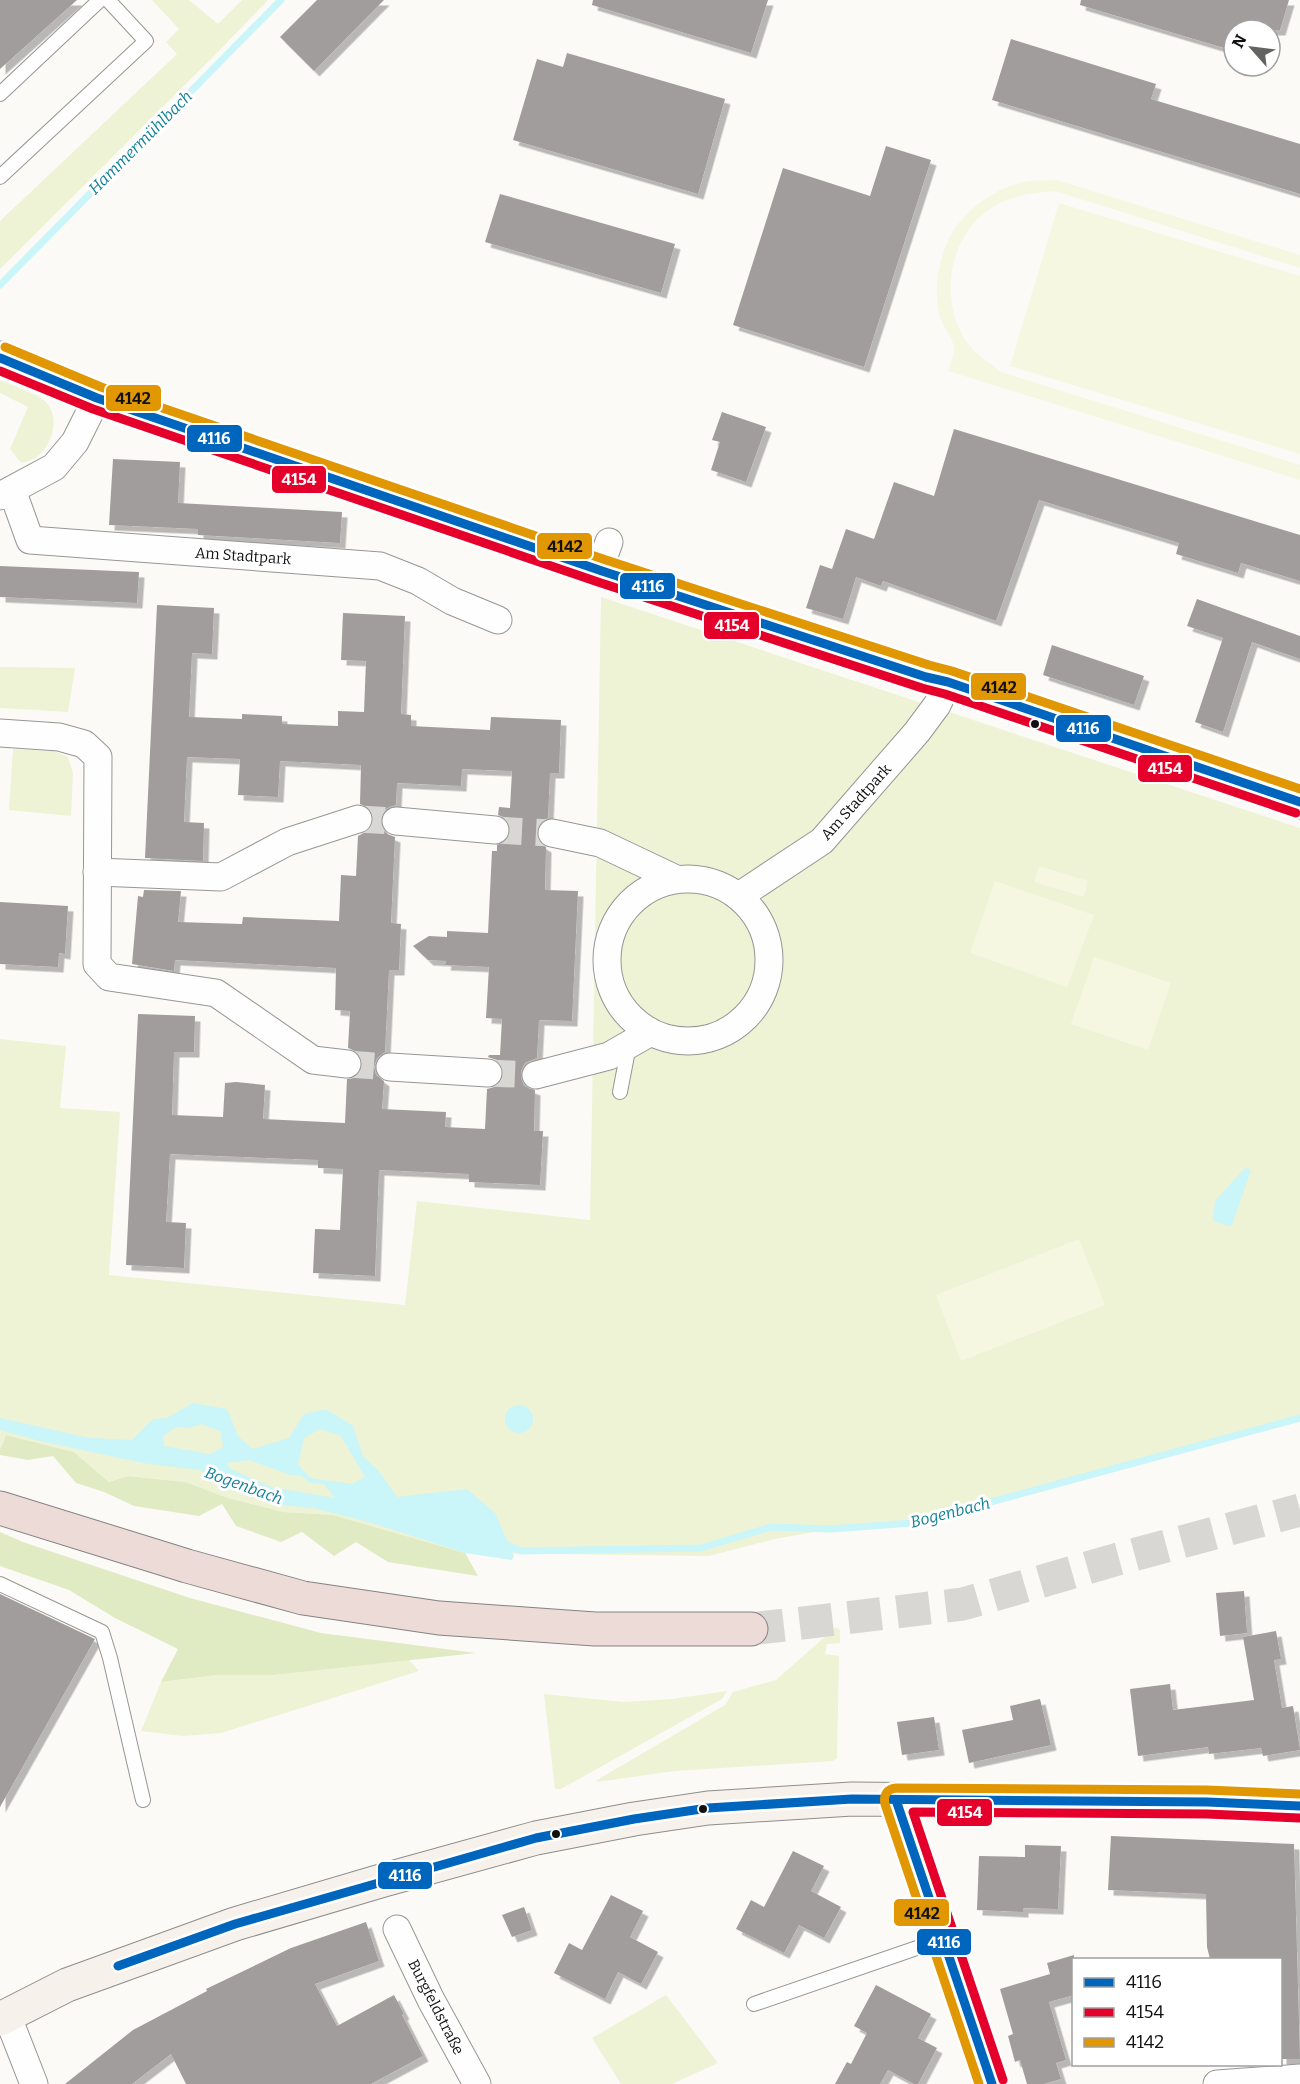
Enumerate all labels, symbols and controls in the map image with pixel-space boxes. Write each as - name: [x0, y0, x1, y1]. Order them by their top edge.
- north arrow: [1222, 18, 1282, 78]
- text: N: [1228, 31, 1250, 51]
- water label: Hammermühlbach: [85, 87, 196, 198]
- line badge: 4142: [105, 384, 162, 412]
- text: 4142: [115, 389, 151, 408]
- line badge: 4116: [186, 424, 243, 453]
- text: 4116: [197, 429, 231, 448]
- line badge: 4154: [271, 465, 327, 494]
- text: 4154: [281, 470, 317, 489]
- line badge: 4142: [536, 532, 593, 560]
- text: 4142: [547, 537, 583, 556]
- street label: Am Stadtpark: [194, 544, 292, 568]
- line badge: 4116: [619, 572, 676, 600]
- text: 4116: [631, 577, 665, 596]
- line badge: 4154: [703, 611, 760, 640]
- text: 4154: [714, 616, 750, 635]
- line badge: 4142: [970, 672, 1027, 701]
- text: 4142: [981, 678, 1017, 697]
- line badge: 4116: [1055, 714, 1112, 743]
- unlabelled marker: [1029, 718, 1041, 730]
- text: 4116: [1066, 719, 1100, 738]
- line badge: 4154: [1137, 754, 1193, 783]
- text: 4154: [1147, 759, 1183, 778]
- street label: Am Stadtpark: [817, 760, 895, 844]
- water label: Bogenbach: [202, 1463, 285, 1508]
- water label: Bogenbach: [908, 1493, 992, 1532]
- line badge: 4154: [936, 1798, 993, 1827]
- unlabelled marker: [697, 1803, 709, 1815]
- text: 4154: [947, 1803, 983, 1822]
- unlabelled marker: [550, 1828, 562, 1840]
- line badge: 4116: [377, 1861, 433, 1890]
- text: 4116: [388, 1866, 422, 1885]
- line badge: 4142: [893, 1898, 950, 1927]
- text: 4142: [904, 1904, 940, 1923]
- line badge: 4116: [916, 1928, 972, 1956]
- text: 4116: [927, 1933, 961, 1952]
- street label: Burgfeldstraße: [404, 1956, 468, 2058]
- legend: [1072, 1958, 1282, 2066]
- text: 4116: [1126, 1971, 1162, 1993]
- text: 4154: [1126, 2001, 1164, 2023]
- text: 4142: [1126, 2031, 1164, 2053]

